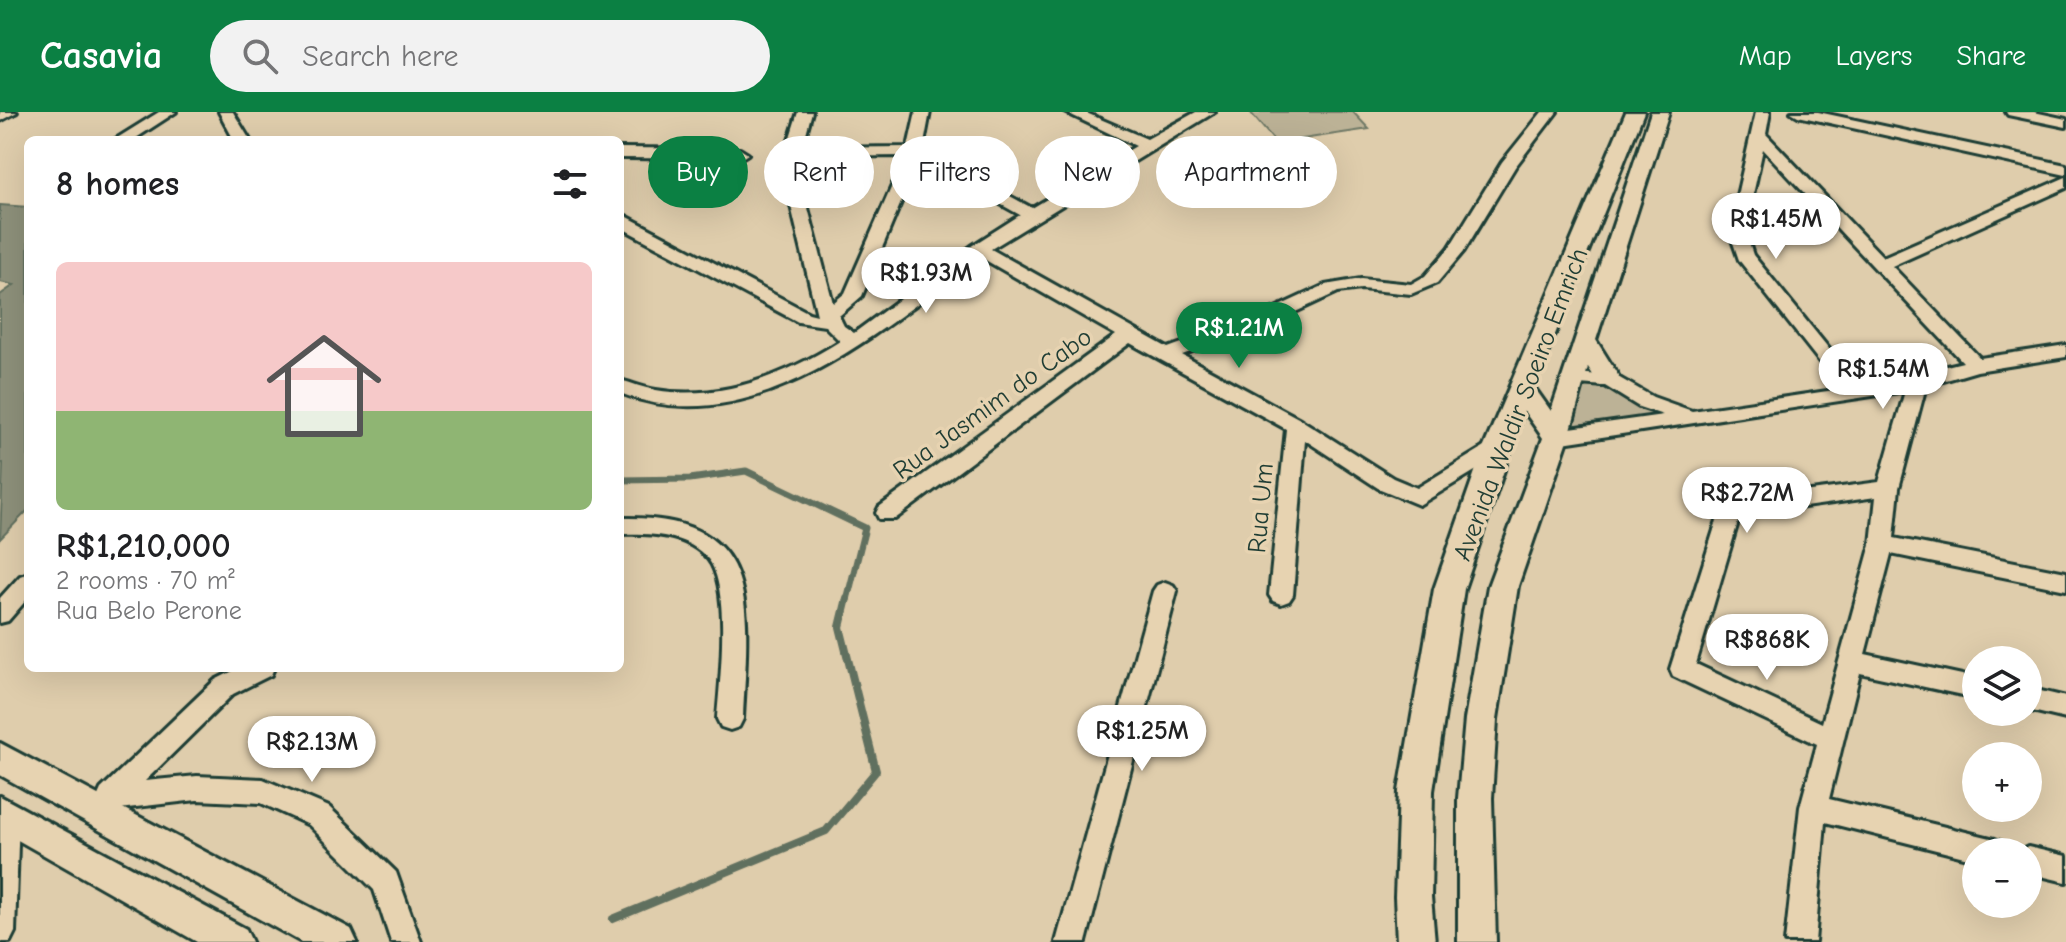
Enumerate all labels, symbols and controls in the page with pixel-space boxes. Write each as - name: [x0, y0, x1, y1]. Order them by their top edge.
- search box: [210, 20, 770, 92]
- text: Casavia: [40, 34, 162, 78]
- icon: search: [238, 34, 282, 78]
- text: Search here: [302, 39, 458, 74]
- text: Map: [1739, 40, 1792, 72]
- text: Layers: [1836, 40, 1912, 72]
- text: Share: [1956, 40, 2026, 72]
- chip: Buy: [648, 136, 748, 208]
- chip: Rent: [764, 136, 874, 208]
- chip: Filters: [890, 136, 1019, 208]
- chip: New: [1035, 136, 1140, 208]
- chip: Apartment: [1156, 136, 1337, 208]
- icon: filters: [548, 162, 592, 206]
- text: 8 homes: [56, 164, 179, 204]
- pin: R$1.45M: [1702, 193, 1850, 261]
- text: R$1.45M: [1730, 204, 1822, 234]
- street label: Avenida Waldir Soeiro Emrich: [1447, 244, 1595, 565]
- pin: R$1.93M: [852, 247, 1000, 315]
- text: R$1.93M: [879, 258, 973, 288]
- pin: R$1.21M: [1165, 302, 1313, 370]
- text: R$1.21M: [1194, 313, 1284, 343]
- icon: home: [252, 314, 396, 458]
- street label: Rua Jasmim do Cabo: [888, 322, 1098, 486]
- pin: R$1.54M: [1809, 343, 1957, 411]
- text: R$1.54M: [1837, 354, 1929, 384]
- street label: Rua Um: [1242, 462, 1280, 554]
- pin: R$2.72M: [1673, 467, 1821, 535]
- text: R$2.72M: [1700, 478, 1794, 508]
- text: R$1,210,000: [56, 526, 231, 566]
- text: 2 rooms · 70 m²: [56, 566, 235, 596]
- text: Rua Belo Perone: [56, 596, 242, 626]
- pin: R$868K: [1702, 614, 1832, 682]
- text: R$868K: [1724, 625, 1810, 655]
- map controls: [1962, 646, 2042, 918]
- button: layers: [1962, 646, 2042, 726]
- pin: R$1.25M: [1068, 705, 1216, 773]
- pin: R$2.13M: [238, 716, 386, 784]
- text: R$1.25M: [1095, 716, 1189, 746]
- text: R$2.13M: [266, 727, 358, 757]
- button: +: [1962, 742, 2042, 822]
- button: −: [1962, 838, 2042, 918]

